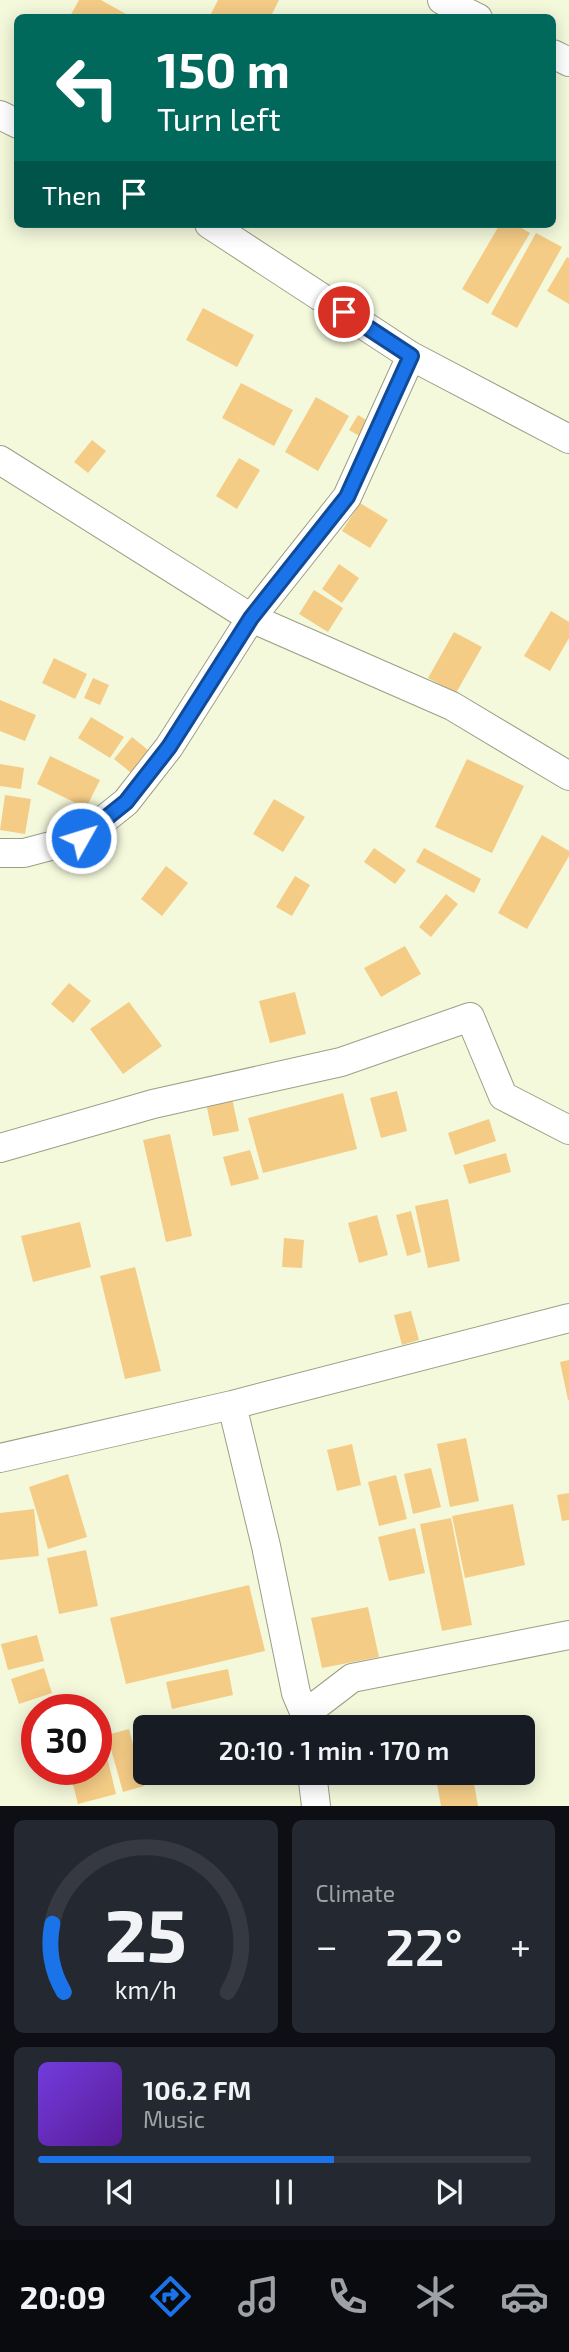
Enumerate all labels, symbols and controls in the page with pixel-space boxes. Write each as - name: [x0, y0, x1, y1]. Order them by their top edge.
- text: 150 m: [157, 39, 290, 98]
- icon: left: [42, 42, 133, 133]
- text: Turn left: [157, 99, 281, 137]
- icon: arrive: [115, 175, 153, 213]
- text: Then: [42, 179, 101, 210]
- pin: [314, 282, 374, 342]
- icon: arrive: [325, 293, 363, 331]
- position arrow: [44, 801, 118, 875]
- speed limit sign: 30: [21, 1694, 112, 1785]
- text: 20:10 · 1 min · 170 m: [219, 1734, 449, 1765]
- text: Climate: [316, 1879, 395, 1907]
- text: 25: [105, 1890, 187, 1978]
- text: 22°: [385, 1914, 463, 1976]
- text: −: [316, 1922, 338, 1968]
- text: +: [510, 1922, 531, 1968]
- text: km/h: [115, 1974, 177, 2004]
- text: 106.2 FM: [143, 2074, 251, 2105]
- text: Music: [143, 2105, 205, 2133]
- icon: previous: [101, 2173, 139, 2211]
- icon: pause: [265, 2173, 303, 2211]
- icon: next: [430, 2173, 468, 2211]
- icon: directions: [146, 2272, 195, 2321]
- icon: music: [234, 2272, 283, 2321]
- icon: phone: [323, 2272, 372, 2321]
- icon: climate: [411, 2272, 460, 2321]
- icon: car: [500, 2272, 549, 2321]
- text: 20:09: [20, 2277, 106, 2315]

